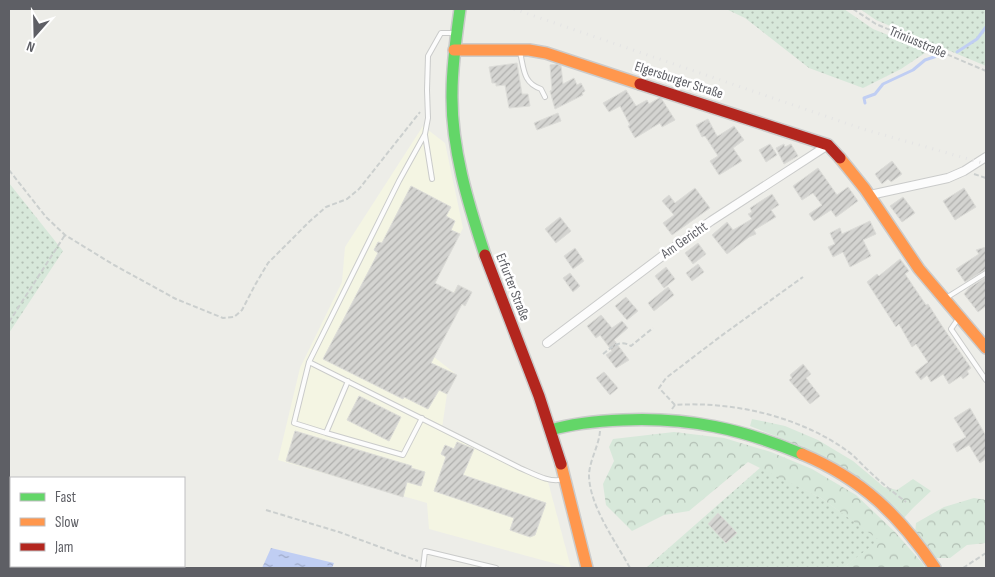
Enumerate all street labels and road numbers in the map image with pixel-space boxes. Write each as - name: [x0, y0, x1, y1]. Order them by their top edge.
- street label: Triniusstraße: [887, 22, 949, 62]
- street label: Elgersburger Straße: [633, 58, 725, 102]
- street label: Am Gericht: [657, 218, 710, 263]
- street label: Erfurter Straße: [492, 251, 534, 323]

